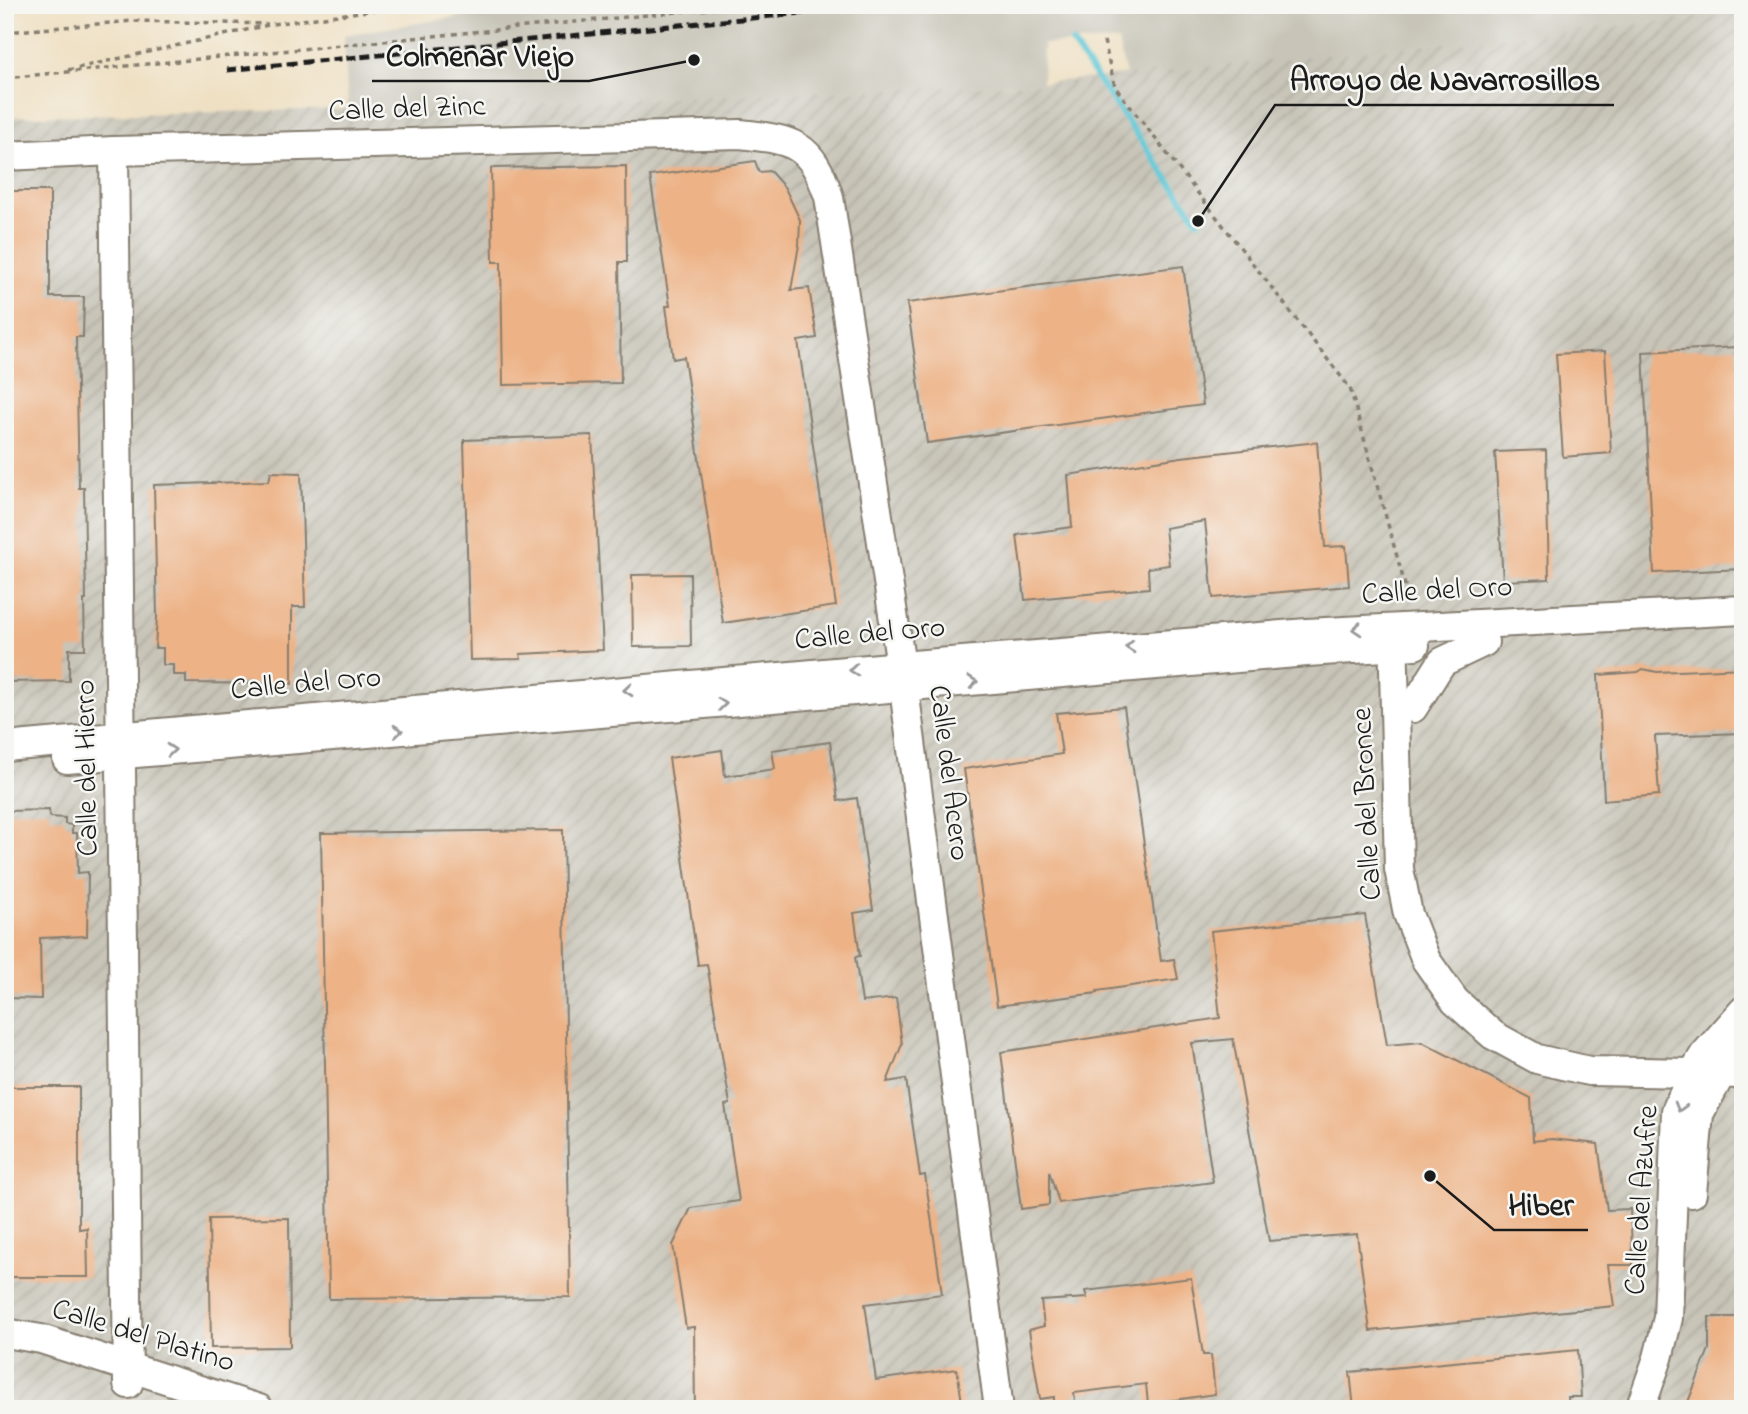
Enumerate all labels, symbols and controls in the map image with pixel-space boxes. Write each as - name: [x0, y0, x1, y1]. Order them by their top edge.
- callout: Colmenar Viejo: [372, 28, 589, 81]
- text: Colmenar Viejo: [386, 35, 574, 82]
- callout: Arroyo de Navarrosillos: [1275, 52, 1614, 105]
- text: Arroyo de Navarrosillos: [1290, 59, 1600, 107]
- street label: Calle del Zinc: [328, 85, 487, 135]
- street label: Calle del Oro: [1360, 566, 1514, 618]
- street label: Calle del Oro: [793, 606, 947, 664]
- one-way arrow: [1351, 622, 1362, 637]
- one-way arrow: [1124, 639, 1135, 654]
- street label: Calle del Oro: [229, 656, 383, 714]
- one-way arrow: [848, 662, 859, 677]
- one-way arrow: [967, 675, 979, 690]
- street label: Calle del Hierro: [64, 679, 112, 857]
- one-way arrow: [622, 682, 633, 697]
- street label: Calle del Acero: [915, 683, 981, 863]
- one-way arrow: [717, 697, 728, 712]
- street label: Calle del Bronce: [1341, 706, 1395, 902]
- one-way arrow: [392, 724, 403, 739]
- one-way arrow: [166, 743, 177, 758]
- one-way arrow: [1673, 1101, 1688, 1113]
- street label: Calle del Azufre: [1614, 1103, 1672, 1297]
- callout: Hiber: [1494, 1177, 1588, 1230]
- text: Hiber: [1508, 1184, 1575, 1231]
- street label: Calle del Platino: [46, 1288, 240, 1386]

